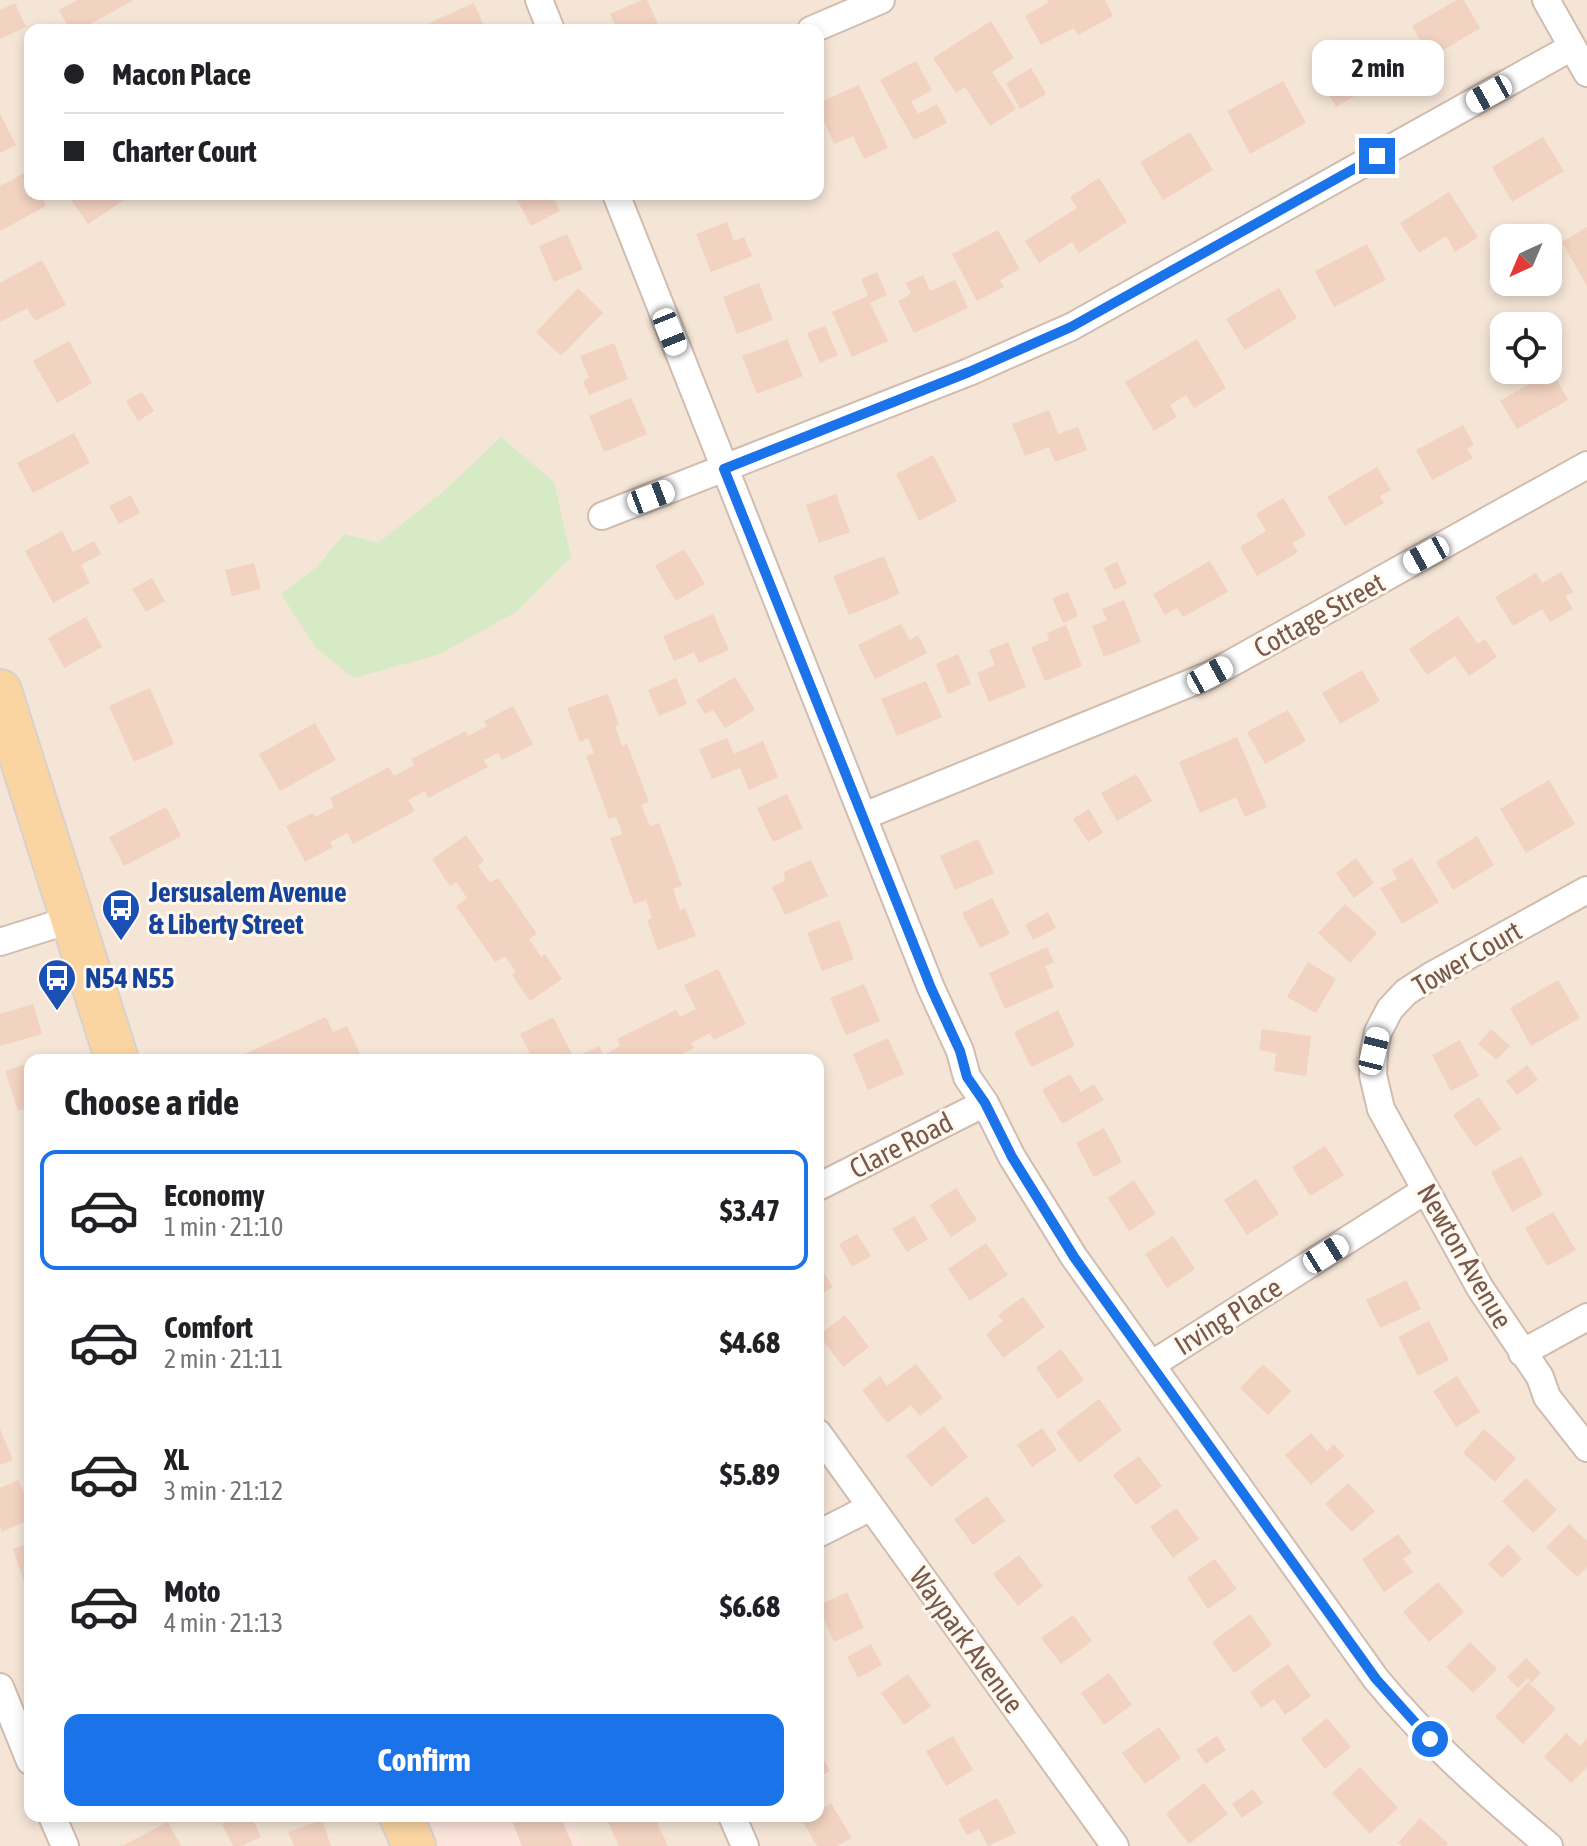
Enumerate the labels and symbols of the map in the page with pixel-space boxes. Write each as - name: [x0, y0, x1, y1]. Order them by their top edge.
- callout: 2 min: [1311, 40, 1443, 96]
- car: [1462, 72, 1516, 116]
- route end: [1359, 138, 1395, 174]
- north arrow: [1490, 224, 1562, 296]
- car: [650, 305, 690, 359]
- car: [624, 477, 678, 517]
- car: [1399, 533, 1453, 577]
- street label: Cottage Street: [1248, 566, 1390, 664]
- car: [1183, 653, 1237, 697]
- place label: Jersusalem Avenue & Liberty Street: [148, 876, 347, 940]
- bus stop icon: Jersusalem Avenue & Liberty Street: [100, 887, 142, 942]
- street label: Tower Court: [1407, 914, 1527, 1002]
- bus stop icon: N54 N55: [36, 957, 78, 1012]
- place label: N54 N55: [85, 962, 175, 994]
- car: [1357, 1025, 1391, 1077]
- street label: Clare Road: [844, 1105, 958, 1185]
- street label: Newton Avenue: [1411, 1178, 1519, 1334]
- car: [1299, 1231, 1353, 1277]
- street label: Irving Place: [1169, 1271, 1287, 1361]
- street label: Waypark Avenue: [903, 1561, 1031, 1719]
- route start: [1412, 1721, 1448, 1757]

